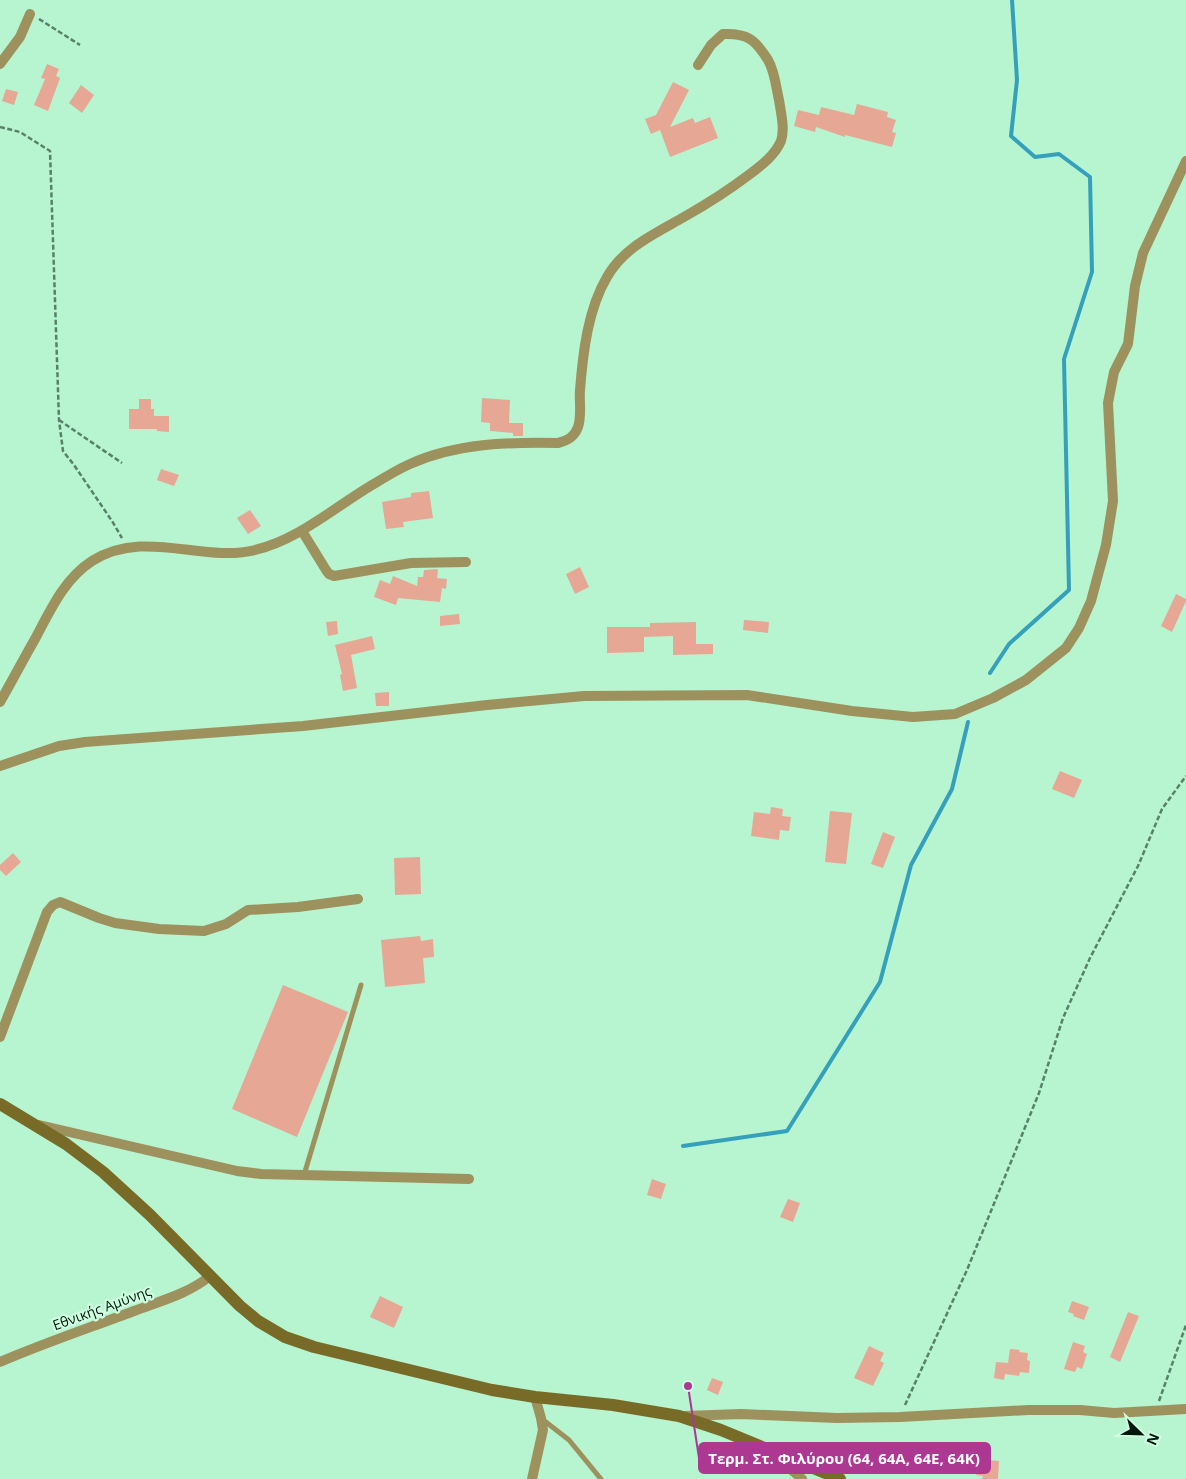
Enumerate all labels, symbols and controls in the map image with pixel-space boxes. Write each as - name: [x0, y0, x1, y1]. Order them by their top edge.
- street label: Εθνικής Αμύνης: [50, 1281, 154, 1334]
- north arrow: [1116, 1409, 1166, 1459]
- text: N: [1142, 1430, 1164, 1448]
- callout: Τερμ. Στ. Φιλύρου (64, 64Α, 64Ε, 64Κ): [699, 1443, 990, 1473]
- text: Τερμ. Στ. Φιλύρου (64, 64Α, 64Ε, 64Κ): [708, 1448, 980, 1468]

